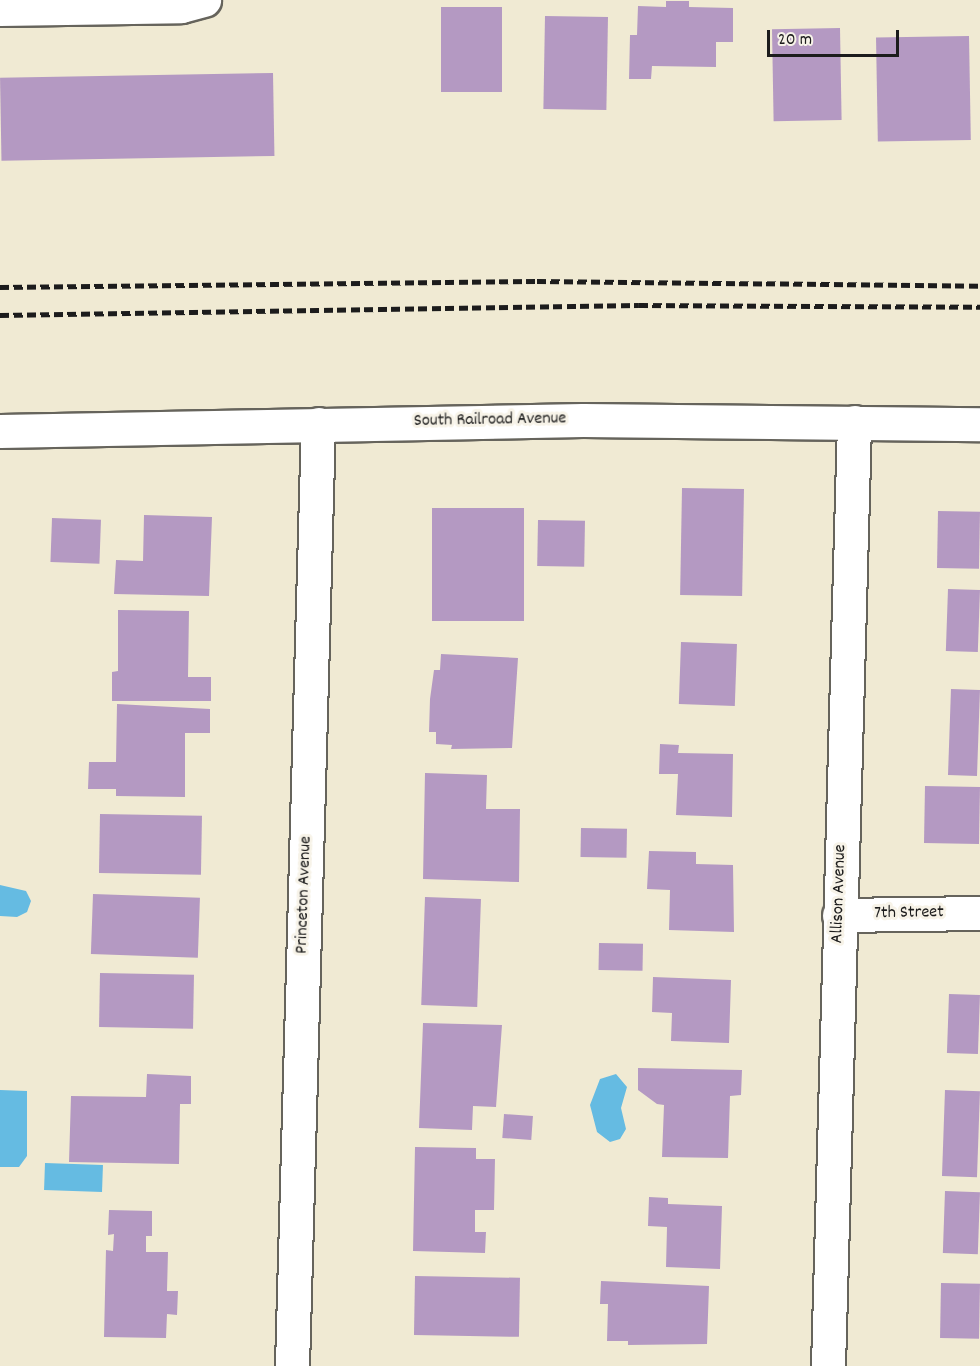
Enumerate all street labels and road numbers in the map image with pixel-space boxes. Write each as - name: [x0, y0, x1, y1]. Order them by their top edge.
- street label: South Railroad Avenue: [414, 409, 566, 433]
- street label: Princeton Avenue: [292, 836, 318, 954]
- street label: Allison Avenue: [827, 844, 853, 944]
- street label: 7th Street: [874, 903, 944, 925]

